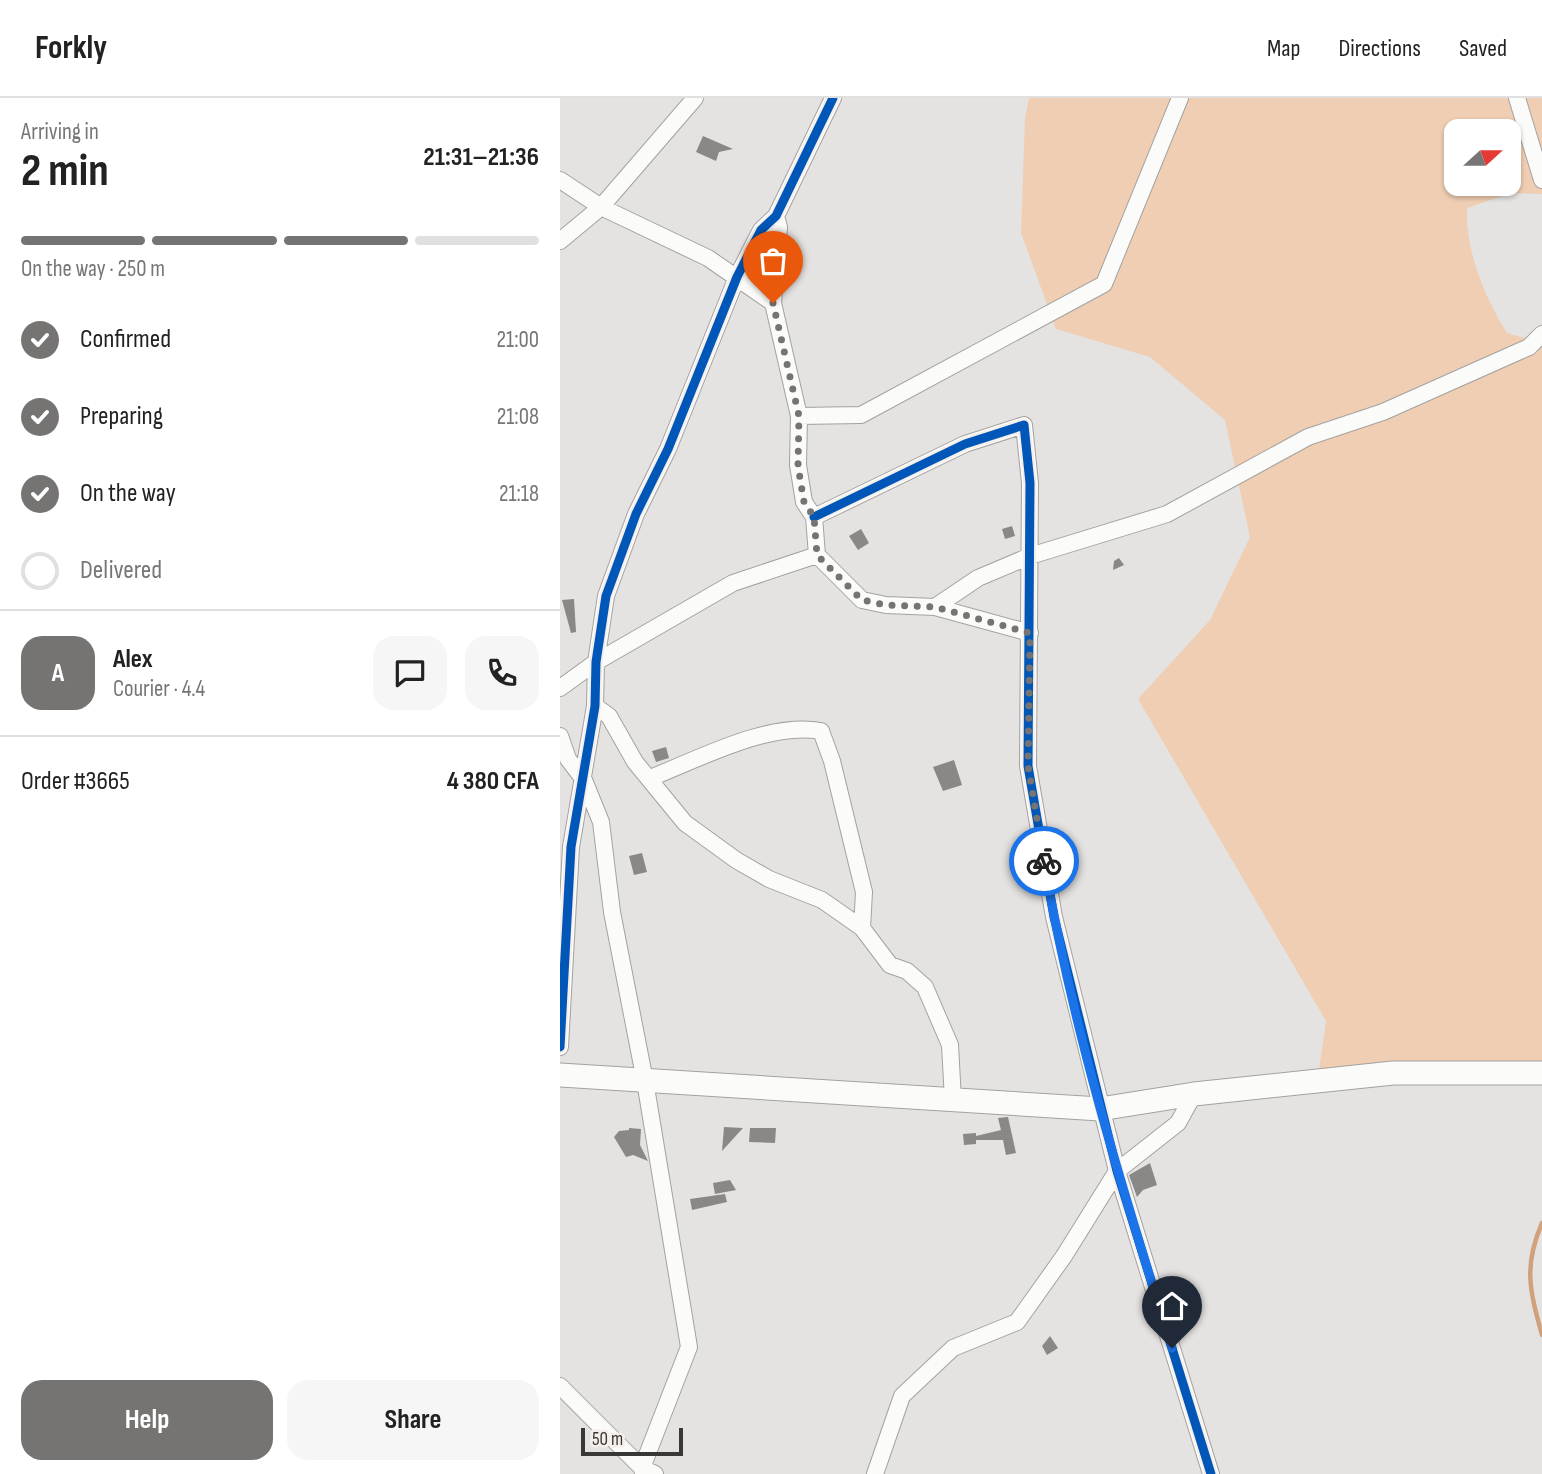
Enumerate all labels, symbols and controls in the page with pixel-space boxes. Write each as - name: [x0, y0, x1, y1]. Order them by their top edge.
- text: Forkly: [35, 28, 107, 68]
- text: Map: [1267, 34, 1300, 63]
- text: Directions: [1338, 34, 1421, 63]
- text: Saved: [1459, 34, 1507, 63]
- text: Arriving in: [21, 118, 99, 146]
- north arrow: [1444, 119, 1521, 196]
- map controls: [1444, 119, 1521, 196]
- text: 21:31–21:36: [423, 142, 539, 173]
- text: 2 min: [21, 144, 109, 199]
- pin: [743, 231, 803, 303]
- icon: bag: [754, 242, 792, 280]
- text: On the way · 250 m: [21, 255, 165, 283]
- icon: check: [21, 321, 59, 359]
- text: Confirmed: [80, 324, 171, 355]
- text: 21:00: [497, 326, 539, 354]
- icon: check: [21, 398, 59, 436]
- text: Preparing: [80, 401, 163, 432]
- text: 21:08: [497, 403, 539, 431]
- icon: check: [21, 475, 59, 513]
- text: On the way: [80, 478, 176, 509]
- text: 21:18: [499, 480, 539, 508]
- text: Delivered: [80, 555, 162, 586]
- button: chat: [373, 636, 447, 710]
- button: phone: [465, 636, 539, 710]
- text: Alex: [113, 644, 153, 675]
- text: A: [52, 658, 64, 689]
- text: Courier · 4.4: [113, 675, 205, 703]
- text: Order #3665: [21, 766, 130, 797]
- text: 4 380 CFA: [447, 766, 539, 797]
- courier: [1009, 826, 1079, 896]
- icon: bike: [1025, 842, 1063, 880]
- pin: [1142, 1276, 1202, 1348]
- icon: home: [1153, 1287, 1191, 1325]
- button: Help: [21, 1380, 273, 1460]
- button: Share: [287, 1380, 539, 1460]
- scale bar: [581, 1425, 682, 1457]
- text: 50 m: [592, 1428, 623, 1451]

